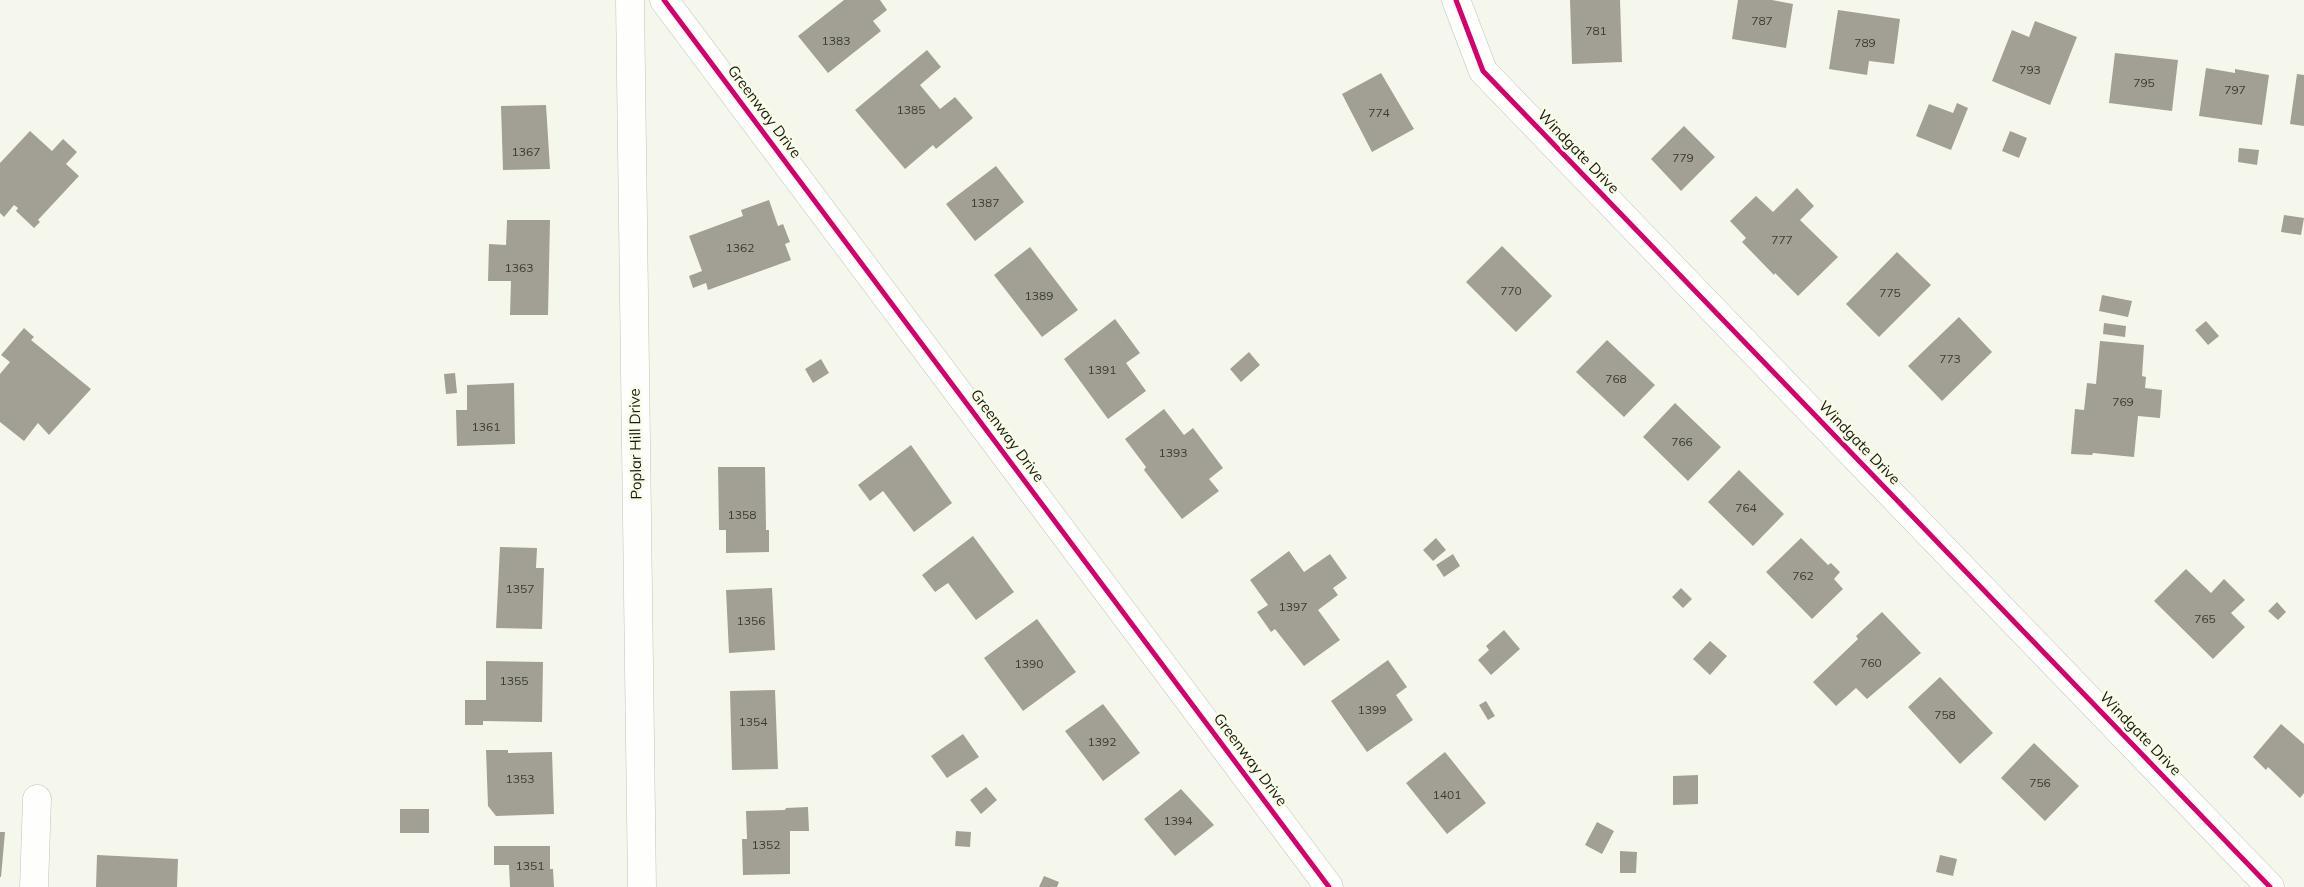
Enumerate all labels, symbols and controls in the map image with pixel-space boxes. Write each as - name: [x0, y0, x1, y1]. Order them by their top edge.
- house number: 787: [1751, 14, 1773, 28]
- house number: 781: [1585, 24, 1607, 38]
- house number: 1383: [822, 34, 850, 48]
- house number: 789: [1854, 36, 1876, 50]
- street label: Greenway Drive: [723, 62, 805, 162]
- house number: 793: [2019, 63, 2041, 77]
- house number: 795: [2133, 76, 2155, 90]
- house number: 797: [2224, 83, 2246, 97]
- house number: 1385: [897, 103, 925, 117]
- house number: 774: [1368, 106, 1390, 120]
- street label: Windgate Drive: [1533, 106, 1623, 198]
- house number: 1367: [512, 145, 540, 159]
- house number: 779: [1672, 151, 1694, 165]
- house number: 1387: [971, 196, 999, 210]
- house number: 777: [1771, 233, 1793, 247]
- house number: 1362: [726, 241, 754, 255]
- house number: 1363: [505, 261, 533, 275]
- house number: 770: [1500, 284, 1522, 298]
- house number: 775: [1879, 286, 1901, 300]
- house number: 1389: [1025, 289, 1053, 303]
- house number: 773: [1939, 352, 1961, 366]
- house number: 1391: [1088, 363, 1116, 377]
- house number: 768: [1605, 372, 1627, 386]
- street label: Greenway Drive: [966, 386, 1048, 486]
- street label: Poplar Hill Drive: [626, 388, 646, 500]
- house number: 769: [2112, 395, 2134, 409]
- street label: Windgate Drive: [1814, 397, 1904, 489]
- house number: 1361: [472, 420, 500, 434]
- house number: 766: [1671, 435, 1693, 449]
- house number: 1393: [1159, 446, 1187, 460]
- house number: 764: [1735, 501, 1757, 515]
- house number: 1358: [728, 508, 756, 522]
- house number: 762: [1792, 569, 1814, 583]
- house number: 1357: [506, 582, 534, 596]
- house number: 1397: [1279, 600, 1307, 614]
- house number: 765: [2194, 612, 2216, 626]
- house number: 1356: [737, 614, 765, 628]
- house number: 760: [1860, 656, 1882, 670]
- house number: 1390: [1015, 657, 1043, 671]
- house number: 1355: [500, 674, 528, 688]
- street label: Windgate Drive: [2095, 688, 2185, 780]
- house number: 1399: [1358, 703, 1386, 717]
- house number: 758: [1934, 708, 1956, 722]
- street label: Greenway Drive: [1209, 710, 1291, 810]
- house number: 1354: [739, 715, 767, 729]
- house number: 1392: [1088, 735, 1116, 749]
- house number: 1353: [506, 772, 534, 786]
- house number: 756: [2029, 776, 2051, 790]
- house number: 1401: [1433, 788, 1461, 802]
- house number: 1394: [1164, 814, 1192, 828]
- house number: 1352: [752, 838, 780, 852]
- house number: 1351: [516, 859, 544, 873]

